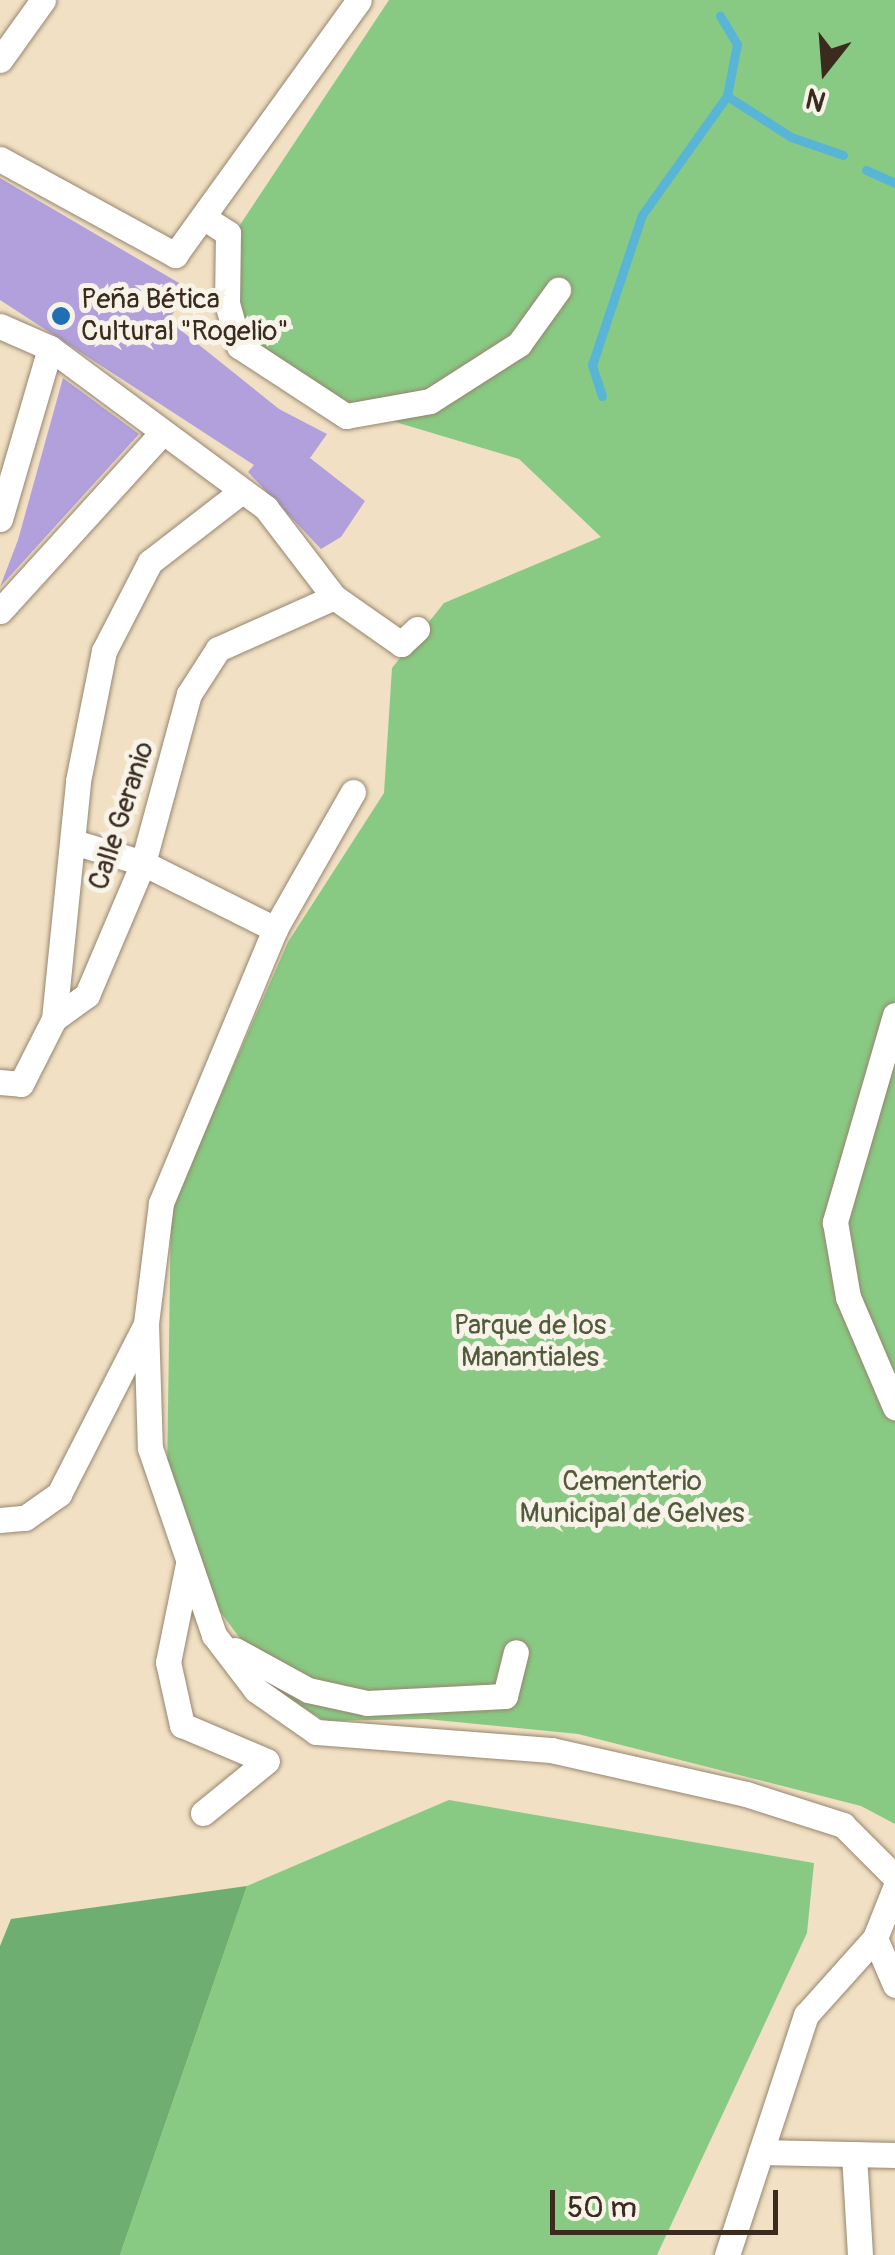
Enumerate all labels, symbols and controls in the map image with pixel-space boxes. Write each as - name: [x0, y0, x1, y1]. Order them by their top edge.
- north arrow: [775, 20, 875, 120]
- text: N: [802, 80, 830, 119]
- place label: Peña Bética Cultural "Rogelio": [81, 283, 289, 349]
- marker: Peña Bética Cultural "Rogelio": [50, 305, 72, 327]
- street label: Calle Geranio: [82, 738, 162, 894]
- park label: Parque de los Manantiales: [454, 1309, 606, 1375]
- park label: Cementerio Municipal de Gelves: [519, 1465, 745, 1531]
- scale bar: [555, 2170, 782, 2232]
- text: 50 m: [567, 2189, 637, 2226]

